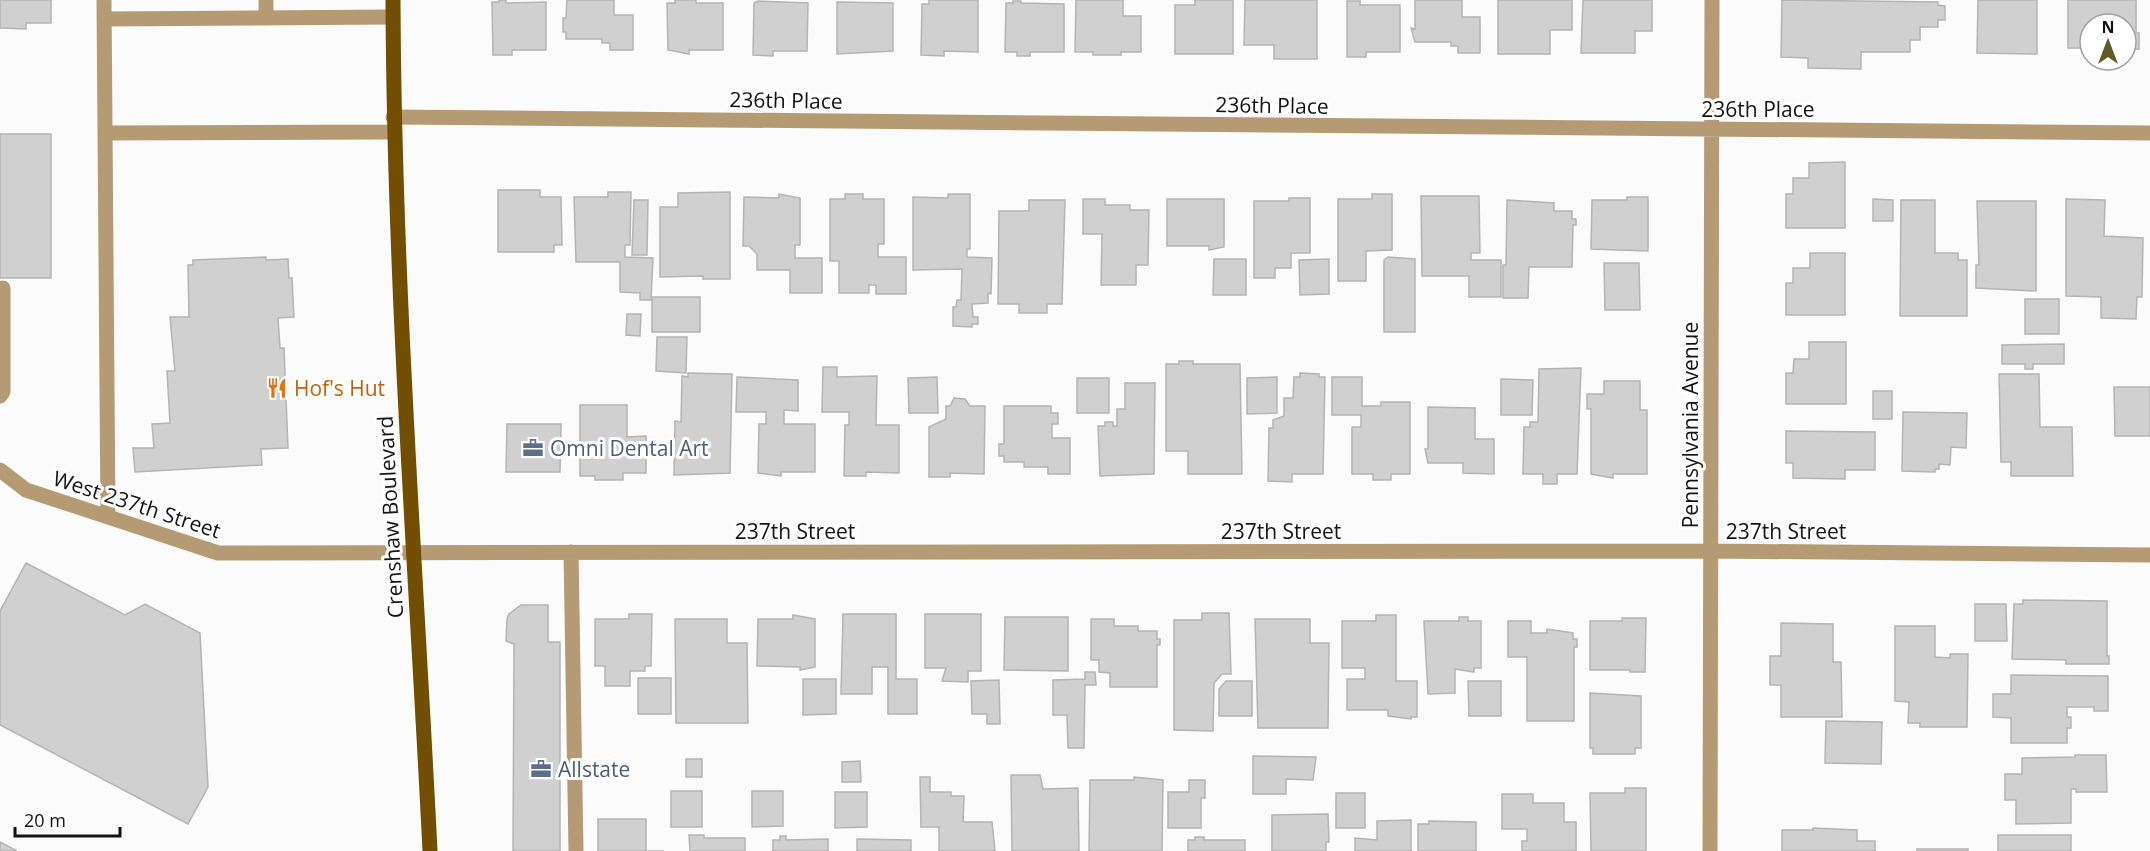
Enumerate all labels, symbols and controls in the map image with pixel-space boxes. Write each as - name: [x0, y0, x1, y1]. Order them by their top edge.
- north arrow: [2078, 12, 2138, 72]
- text: N: [2101, 16, 2115, 38]
- street label: 236th Place: [729, 85, 843, 115]
- street label: 236th Place: [1215, 90, 1329, 120]
- street label: 236th Place: [1701, 95, 1815, 123]
- street label: Pennsylvania Avenue: [1676, 322, 1704, 528]
- place label: Hof's Hut: [294, 374, 385, 402]
- restaurant icon: Hof's Hut: [265, 376, 289, 400]
- street label: Crenshaw Boulevard: [371, 415, 409, 619]
- place label: Omni Dental Art: [550, 434, 709, 462]
- office icon: Omni Dental Art: [521, 436, 545, 460]
- street label: West 237th Street: [50, 464, 224, 544]
- street label: 237th Street: [735, 517, 855, 545]
- street label: 237th Street: [1221, 517, 1341, 545]
- street label: 237th Street: [1726, 517, 1846, 545]
- place label: Allstate: [558, 755, 630, 783]
- office icon: Allstate: [529, 757, 553, 781]
- scale bar: [15, 800, 120, 838]
- text: 20 m: [24, 808, 66, 832]

